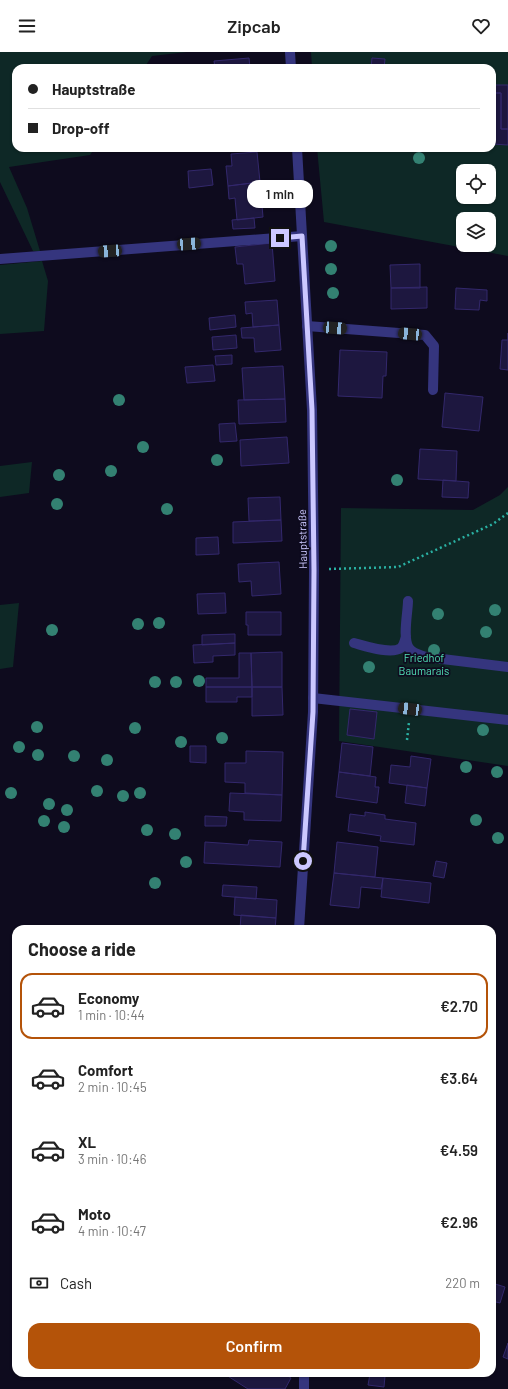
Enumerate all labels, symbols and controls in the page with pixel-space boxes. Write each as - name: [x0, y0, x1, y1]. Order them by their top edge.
- icon: menu: [16, 15, 38, 37]
- text: Zipcab: [227, 15, 281, 37]
- icon: heart: [470, 15, 492, 37]
- text: Hauptstraße: [52, 80, 135, 98]
- text: Drop-off: [52, 119, 110, 137]
- map controls: [456, 164, 496, 252]
- button: locate: [456, 164, 496, 204]
- callout: 1 min: [247, 180, 313, 208]
- text: 1 min: [266, 186, 294, 202]
- button: layers: [456, 212, 496, 252]
- route end: [271, 229, 289, 247]
- car: [177, 237, 201, 251]
- car: [98, 244, 122, 258]
- car: [323, 321, 347, 335]
- car: [398, 327, 422, 341]
- street label: Hauptstraße: [295, 509, 309, 569]
- park label: Friedhof Baumarais: [399, 651, 449, 677]
- car: [397, 702, 423, 716]
- route start: [294, 852, 312, 870]
- text: Choose a ride: [28, 938, 136, 960]
- icon: car: [30, 988, 66, 1024]
- text: Economy: [78, 989, 139, 1007]
- text: €2.70: [440, 997, 478, 1015]
- text: 1 min · 10:44: [78, 1007, 145, 1023]
- icon: car: [30, 1060, 66, 1096]
- text: Comfort: [78, 1061, 133, 1079]
- text: €3.64: [440, 1069, 478, 1087]
- text: 2 min · 10:45: [78, 1079, 147, 1095]
- icon: car: [30, 1132, 66, 1168]
- text: XL: [78, 1133, 96, 1151]
- text: €4.59: [440, 1141, 478, 1159]
- text: 3 min · 10:46: [78, 1151, 146, 1167]
- icon: car: [30, 1204, 66, 1240]
- text: Moto: [78, 1205, 111, 1223]
- text: €2.96: [440, 1213, 478, 1231]
- text: 4 min · 10:47: [78, 1223, 146, 1239]
- icon: cash: [28, 1272, 50, 1294]
- text: Cash: [60, 1274, 92, 1292]
- text: 220 m: [445, 1275, 480, 1291]
- button: Confirm: [28, 1323, 480, 1369]

